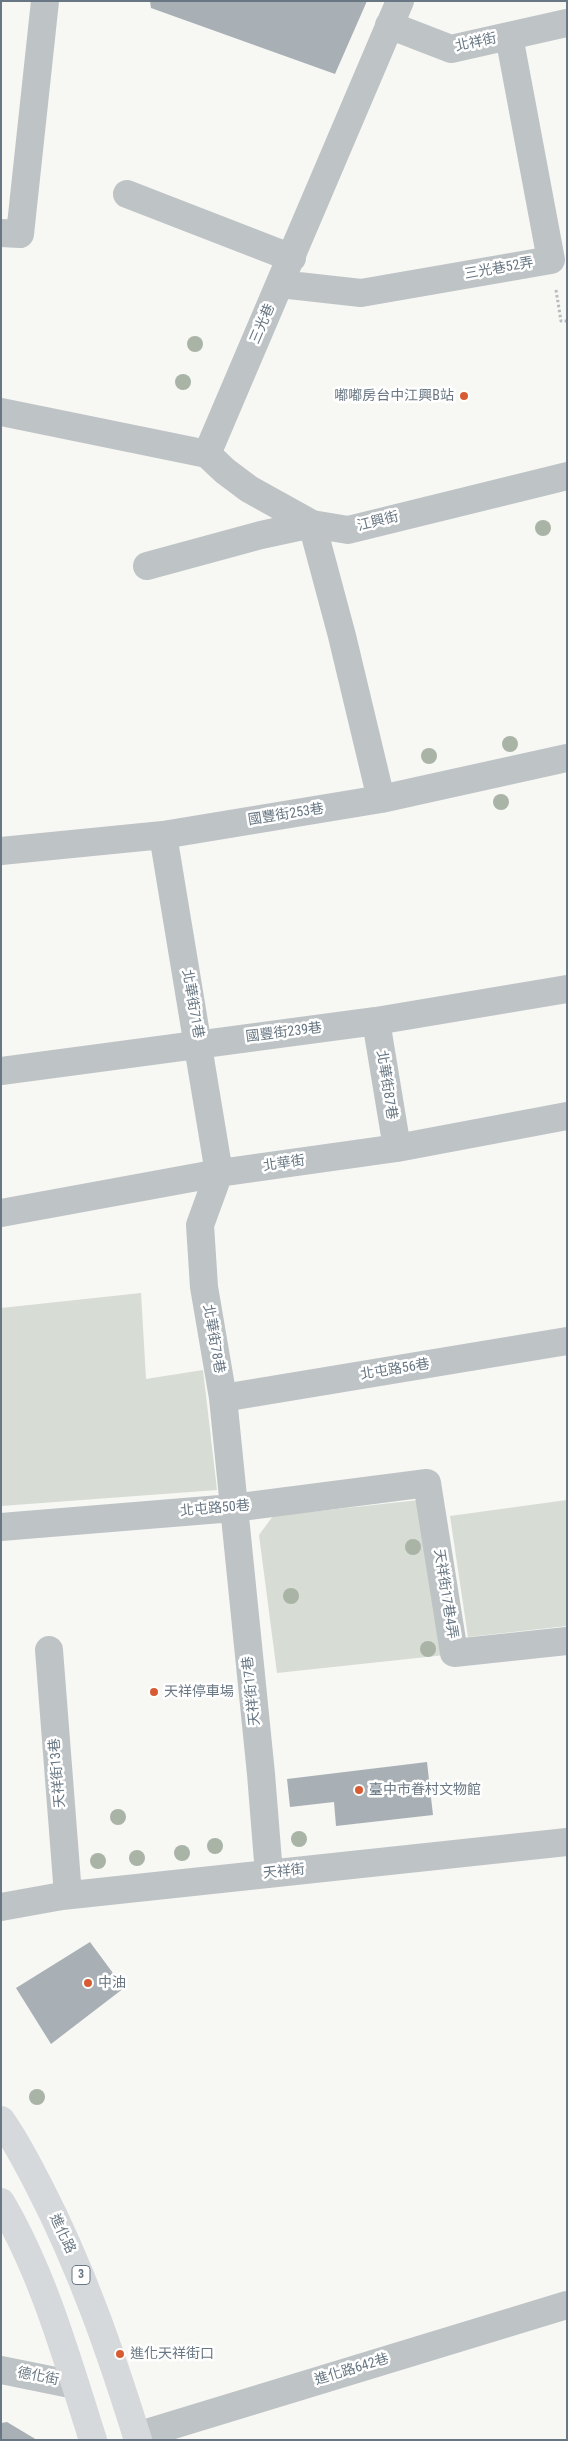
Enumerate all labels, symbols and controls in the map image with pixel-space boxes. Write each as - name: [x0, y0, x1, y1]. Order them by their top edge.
- street label: 北祥街: [454, 30, 498, 56]
- street label: 三光巷52弄: [463, 255, 535, 283]
- street label: 三光巷: [247, 301, 279, 347]
- place label: 嘟嘟房台中江興B站: [334, 388, 454, 404]
- marker: 嘟嘟房台中江興B站: [458, 390, 470, 402]
- street label: 江興街: [356, 509, 400, 535]
- street label: 國豐街253巷: [247, 801, 325, 829]
- street label: 北華街71巷: [178, 968, 206, 1040]
- street label: 國豐街239巷: [245, 1020, 323, 1046]
- street label: 北華街87巷: [372, 1049, 400, 1121]
- street label: 北華街: [262, 1153, 306, 1175]
- street label: 北華街78巷: [199, 1303, 227, 1375]
- street label: 北屯路56巷: [359, 1356, 431, 1384]
- street label: 北屯路50巷: [179, 1498, 251, 1520]
- street label: 天祥街17巷4弄: [430, 1548, 460, 1640]
- street label: 天祥街17巷: [240, 1655, 264, 1727]
- place label: 天祥停車場: [164, 1684, 234, 1700]
- marker: 天祥停車場: [148, 1686, 160, 1698]
- street label: 天祥街13巷: [47, 1737, 69, 1809]
- place label: 臺中市眷村文物館: [369, 1782, 481, 1798]
- marker: 臺中市眷村文物館: [353, 1784, 365, 1796]
- street label: 天祥街: [262, 1861, 306, 1883]
- place label: 中油: [98, 1975, 126, 1991]
- marker: 中油: [82, 1977, 94, 1989]
- street label: 進化路: [46, 2211, 78, 2257]
- road number: 3: [72, 2266, 90, 2284]
- place label: 進化天祥街口: [130, 2346, 214, 2362]
- marker: 進化天祥街口: [114, 2348, 126, 2360]
- street label: 進化路642巷: [313, 2351, 391, 2389]
- street label: 德化街: [16, 2365, 60, 2389]

